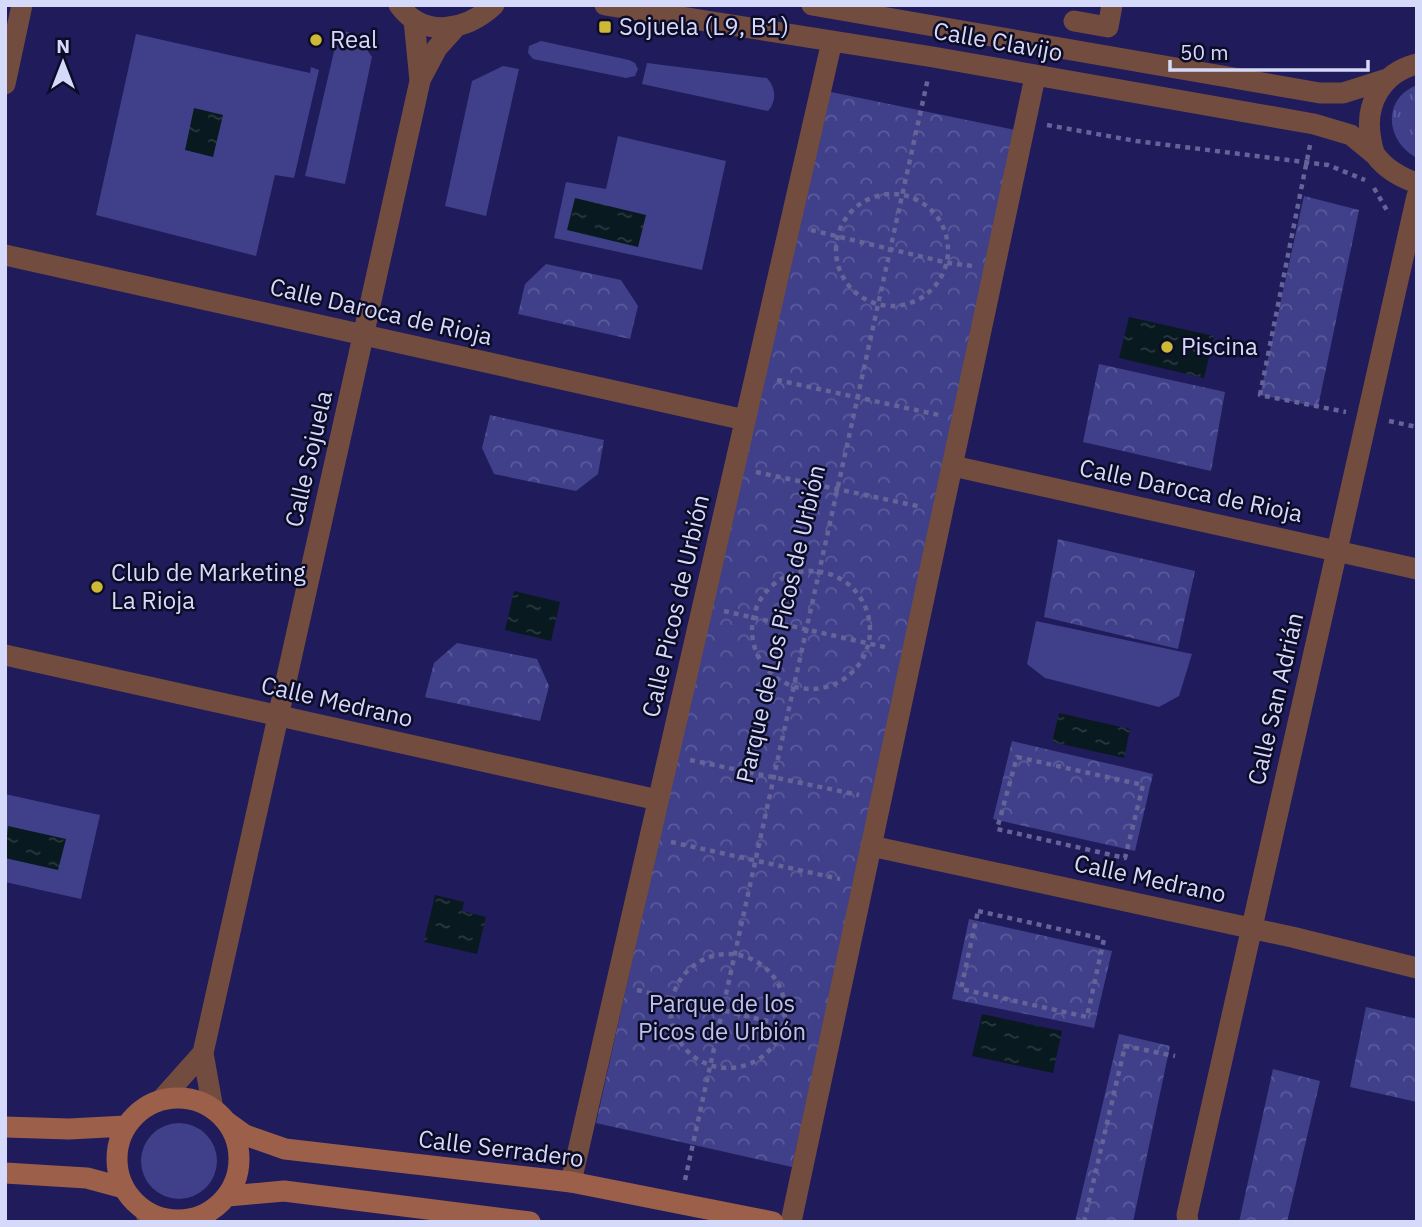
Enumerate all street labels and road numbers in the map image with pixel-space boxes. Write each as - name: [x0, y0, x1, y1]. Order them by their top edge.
- street label: Calle Clavijo: [931, 14, 1065, 68]
- street label: Calle Daroca de Rioja: [267, 270, 496, 352]
- street label: Calle Sojuela: [277, 387, 339, 530]
- street label: Calle Daroca de Rioja: [1077, 451, 1306, 529]
- street label: Parque de Los Picos de Urbión: [728, 462, 832, 786]
- street label: Calle Picos de Urbión: [634, 491, 716, 720]
- street label: Calle San Adrián: [1240, 609, 1310, 788]
- street label: Calle Medrano: [258, 668, 416, 734]
- street label: Calle Medrano: [1071, 846, 1229, 910]
- street label: Calle Serradero: [417, 1122, 586, 1174]

